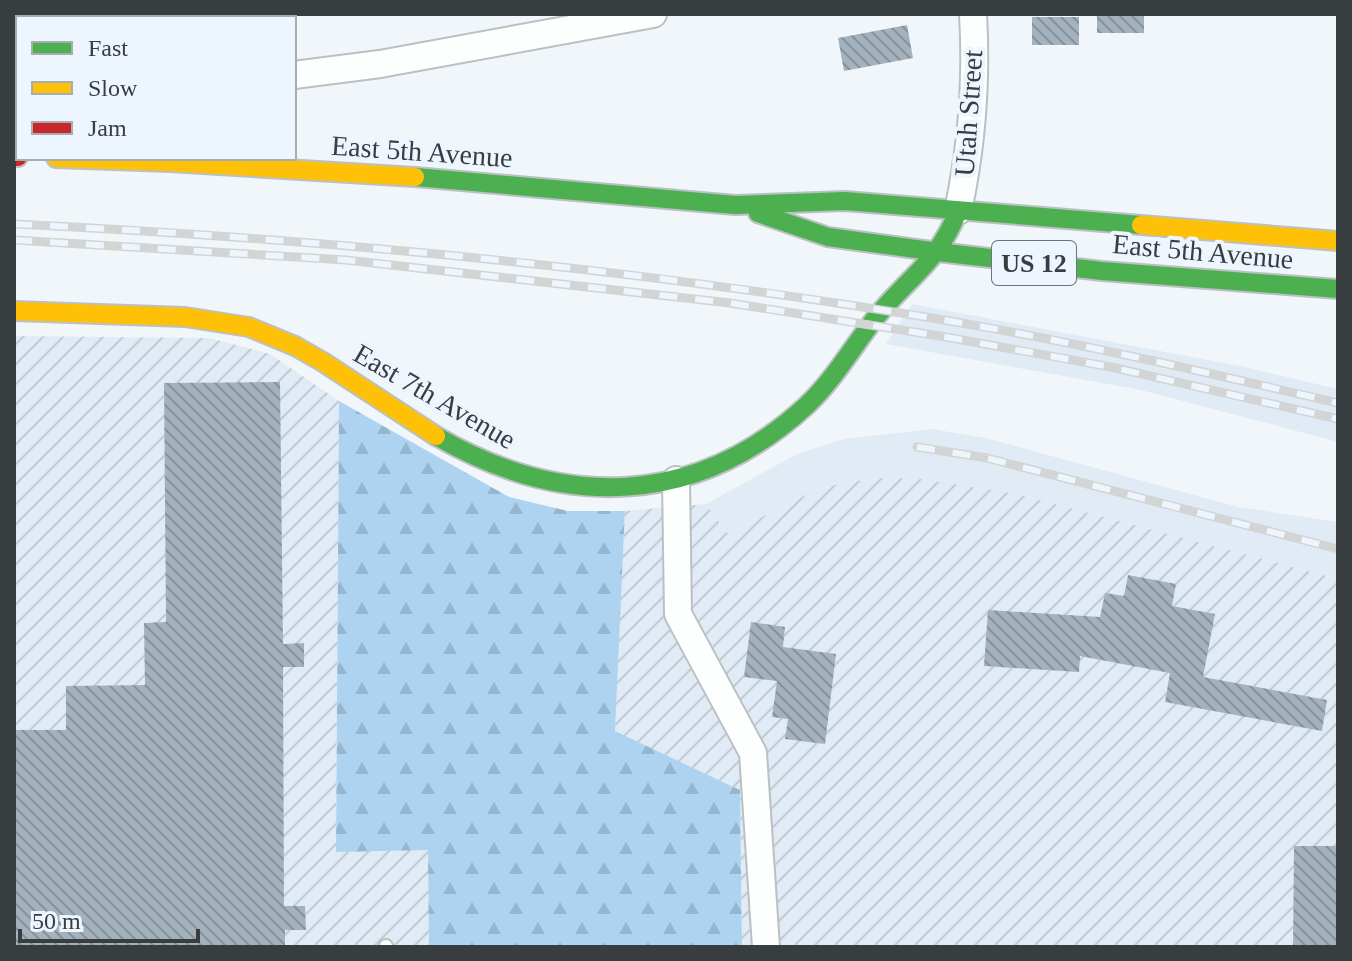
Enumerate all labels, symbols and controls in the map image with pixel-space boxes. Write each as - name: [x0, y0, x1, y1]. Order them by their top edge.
- legend: [16, 16, 296, 160]
- text: Fast: [88, 35, 128, 61]
- street label: Utah Street: [949, 49, 988, 177]
- text: Slow: [88, 75, 138, 101]
- text: Jam: [88, 115, 127, 141]
- street label: East 5th Avenue: [330, 130, 514, 173]
- street label: East 5th Avenue: [1111, 228, 1295, 275]
- road number: US 12: [992, 241, 1076, 285]
- street label: East 7th Avenue: [348, 338, 521, 455]
- scale bar: [20, 893, 198, 943]
- text: 50 m: [32, 908, 81, 934]

